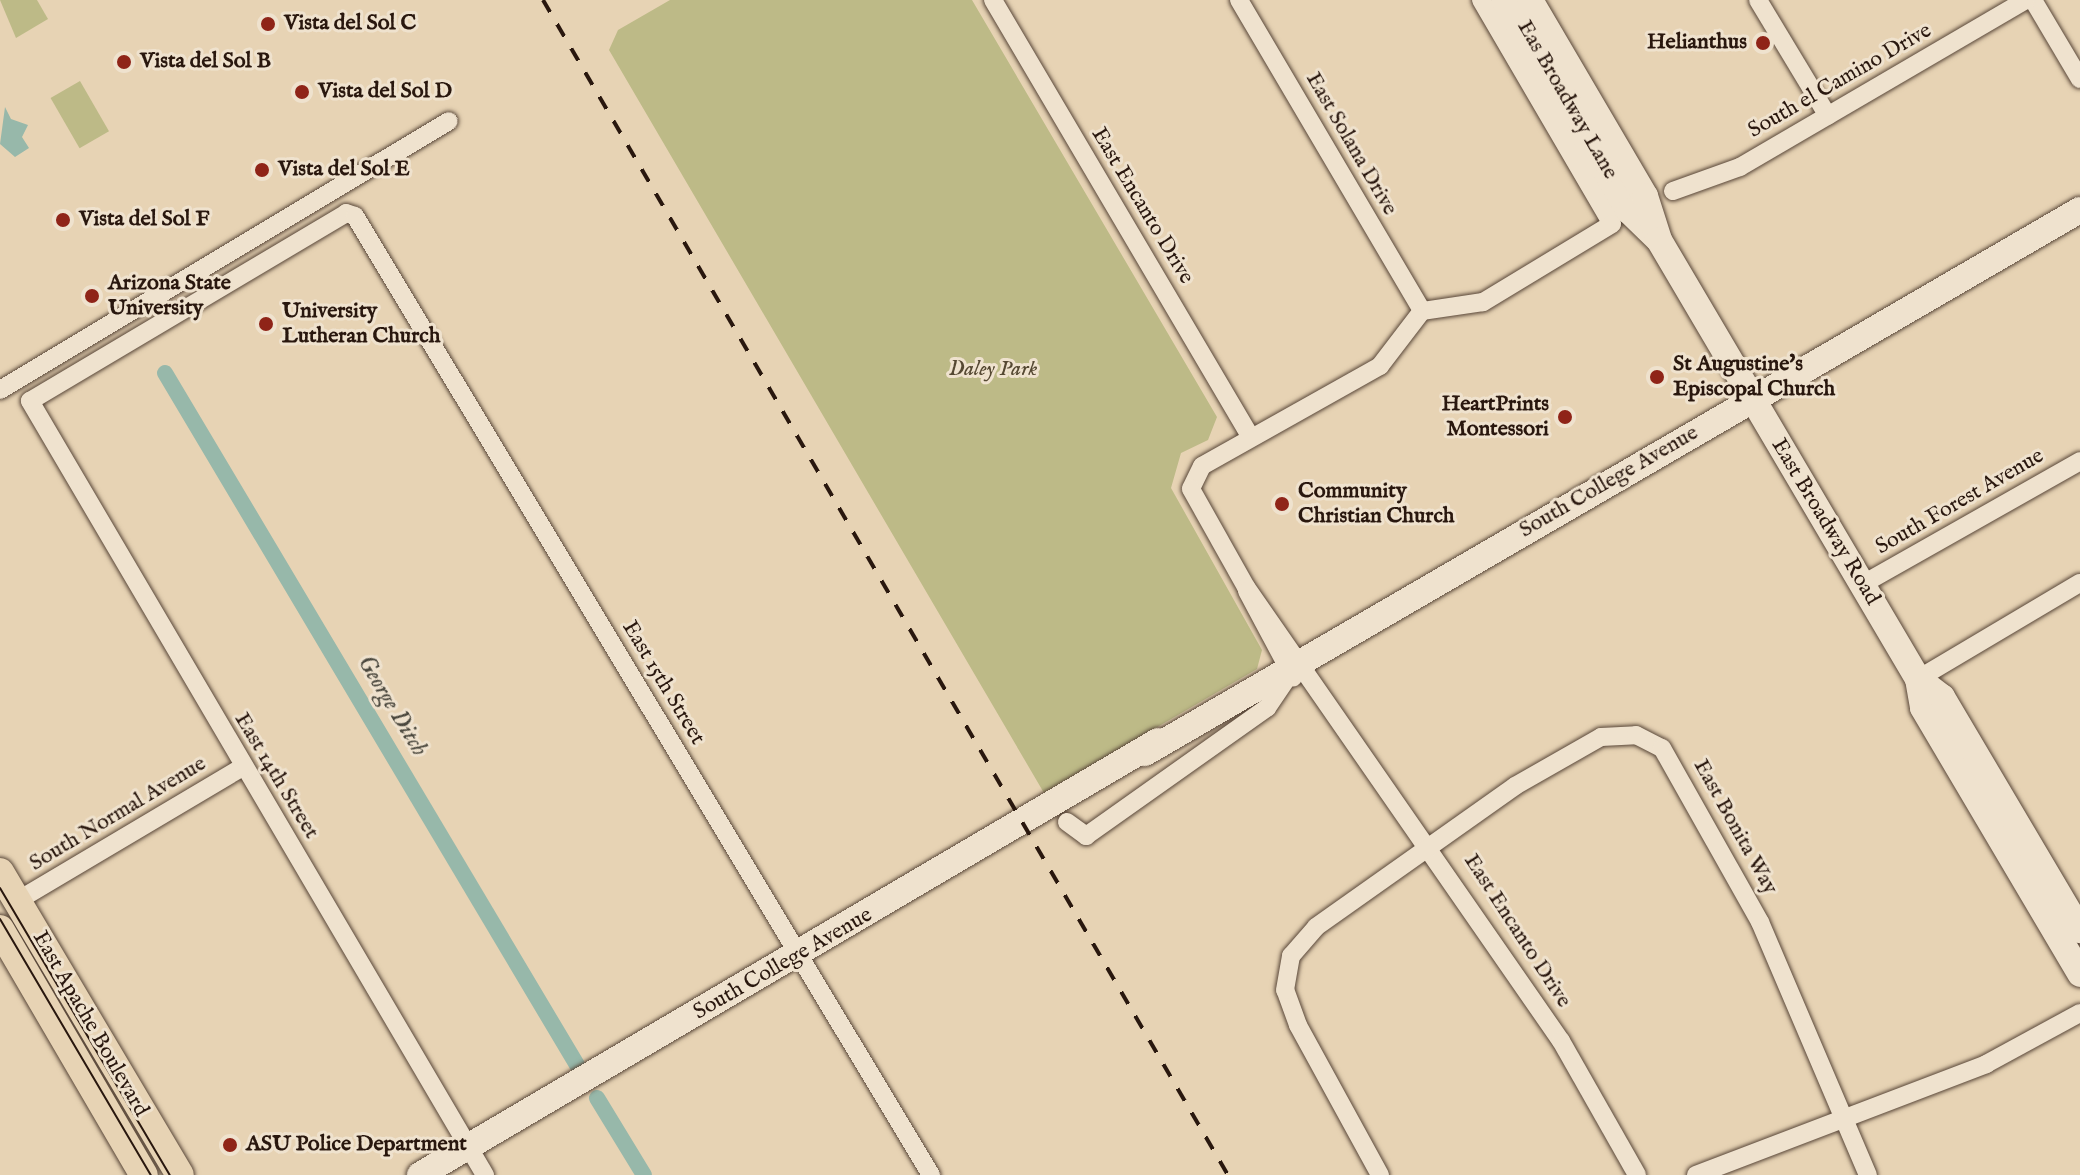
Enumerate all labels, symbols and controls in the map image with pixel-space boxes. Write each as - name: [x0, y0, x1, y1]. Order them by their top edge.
- place label: Vista del Sol C: [284, 11, 416, 37]
- marker: Vista del Sol C: [259, 15, 277, 33]
- street label: Eas Broadway Lane: [1511, 16, 1623, 184]
- street label: South el Camino Drive: [1744, 18, 1936, 144]
- place label: Helianthus: [1647, 30, 1747, 56]
- marker: Helianthus: [1754, 34, 1772, 52]
- place label: Vista del Sol B: [140, 49, 271, 75]
- marker: Vista del Sol B: [115, 53, 133, 71]
- street label: East Solana Drive: [1299, 68, 1403, 220]
- place label: Vista del Sol D: [318, 79, 452, 105]
- marker: Vista del Sol D: [293, 83, 311, 101]
- street label: East Encanto Drive: [1085, 123, 1199, 289]
- place label: Vista del Sol E: [278, 157, 410, 183]
- marker: Vista del Sol E: [253, 161, 271, 179]
- place label: Vista del Sol F: [79, 207, 209, 233]
- marker: Vista del Sol F: [54, 211, 72, 229]
- place label: Arizona State University: [108, 270, 231, 322]
- marker: Arizona State University: [83, 287, 101, 305]
- place label: University Lutheran Church: [282, 298, 440, 350]
- marker: University Lutheran Church: [257, 315, 275, 333]
- place label: St Augustine's Episcopal Church: [1673, 351, 1835, 402]
- park label: Daley Park: [949, 357, 1037, 383]
- marker: St Augustine's Episcopal Church: [1648, 368, 1666, 386]
- place label: HeartPrints Montessori: [1442, 391, 1549, 442]
- marker: HeartPrints Montessori: [1556, 408, 1574, 426]
- street label: South College Avenue: [1515, 420, 1703, 544]
- street label: East Broadway Road: [1765, 434, 1885, 610]
- street label: South Forest Avenue: [1871, 443, 2049, 561]
- place label: Community Christian Church: [1298, 478, 1455, 530]
- marker: Community Christian Church: [1273, 495, 1291, 513]
- street label: East 15th Street: [616, 616, 710, 750]
- water label: George Ditch: [351, 650, 433, 762]
- street label: East 14th Street: [228, 708, 324, 844]
- street label: South Normal Avenue: [25, 751, 211, 877]
- street label: East Bonita Way: [1687, 755, 1783, 899]
- street label: East Encanto Drive: [1458, 849, 1576, 1013]
- street label: South College Avenue: [689, 902, 877, 1026]
- street label: East Apache Boulevard: [26, 927, 154, 1121]
- place label: ASU Police Department: [246, 1132, 467, 1158]
- marker: ASU Police Department: [221, 1136, 239, 1154]

